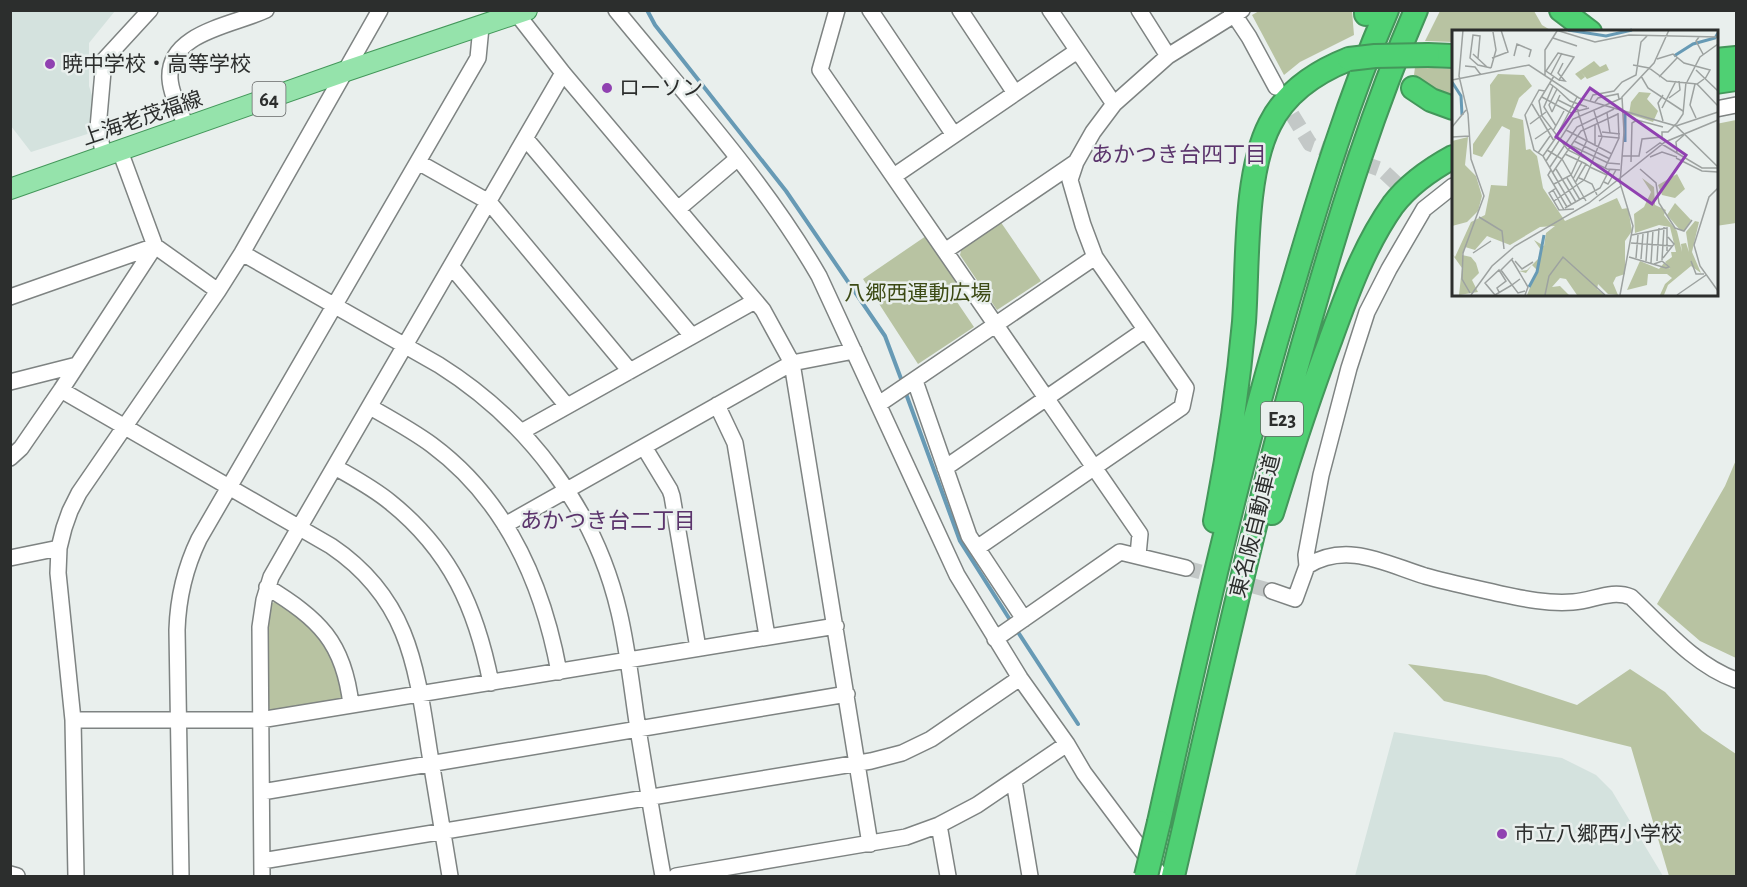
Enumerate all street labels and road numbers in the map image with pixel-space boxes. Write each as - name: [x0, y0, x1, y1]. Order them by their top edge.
- road number: 64: [252, 82, 286, 116]
- street label: 上海老茂福線: [79, 87, 205, 149]
- road number: E23: [1261, 402, 1303, 436]
- street label: 東名阪自動車道: [1227, 452, 1283, 600]

